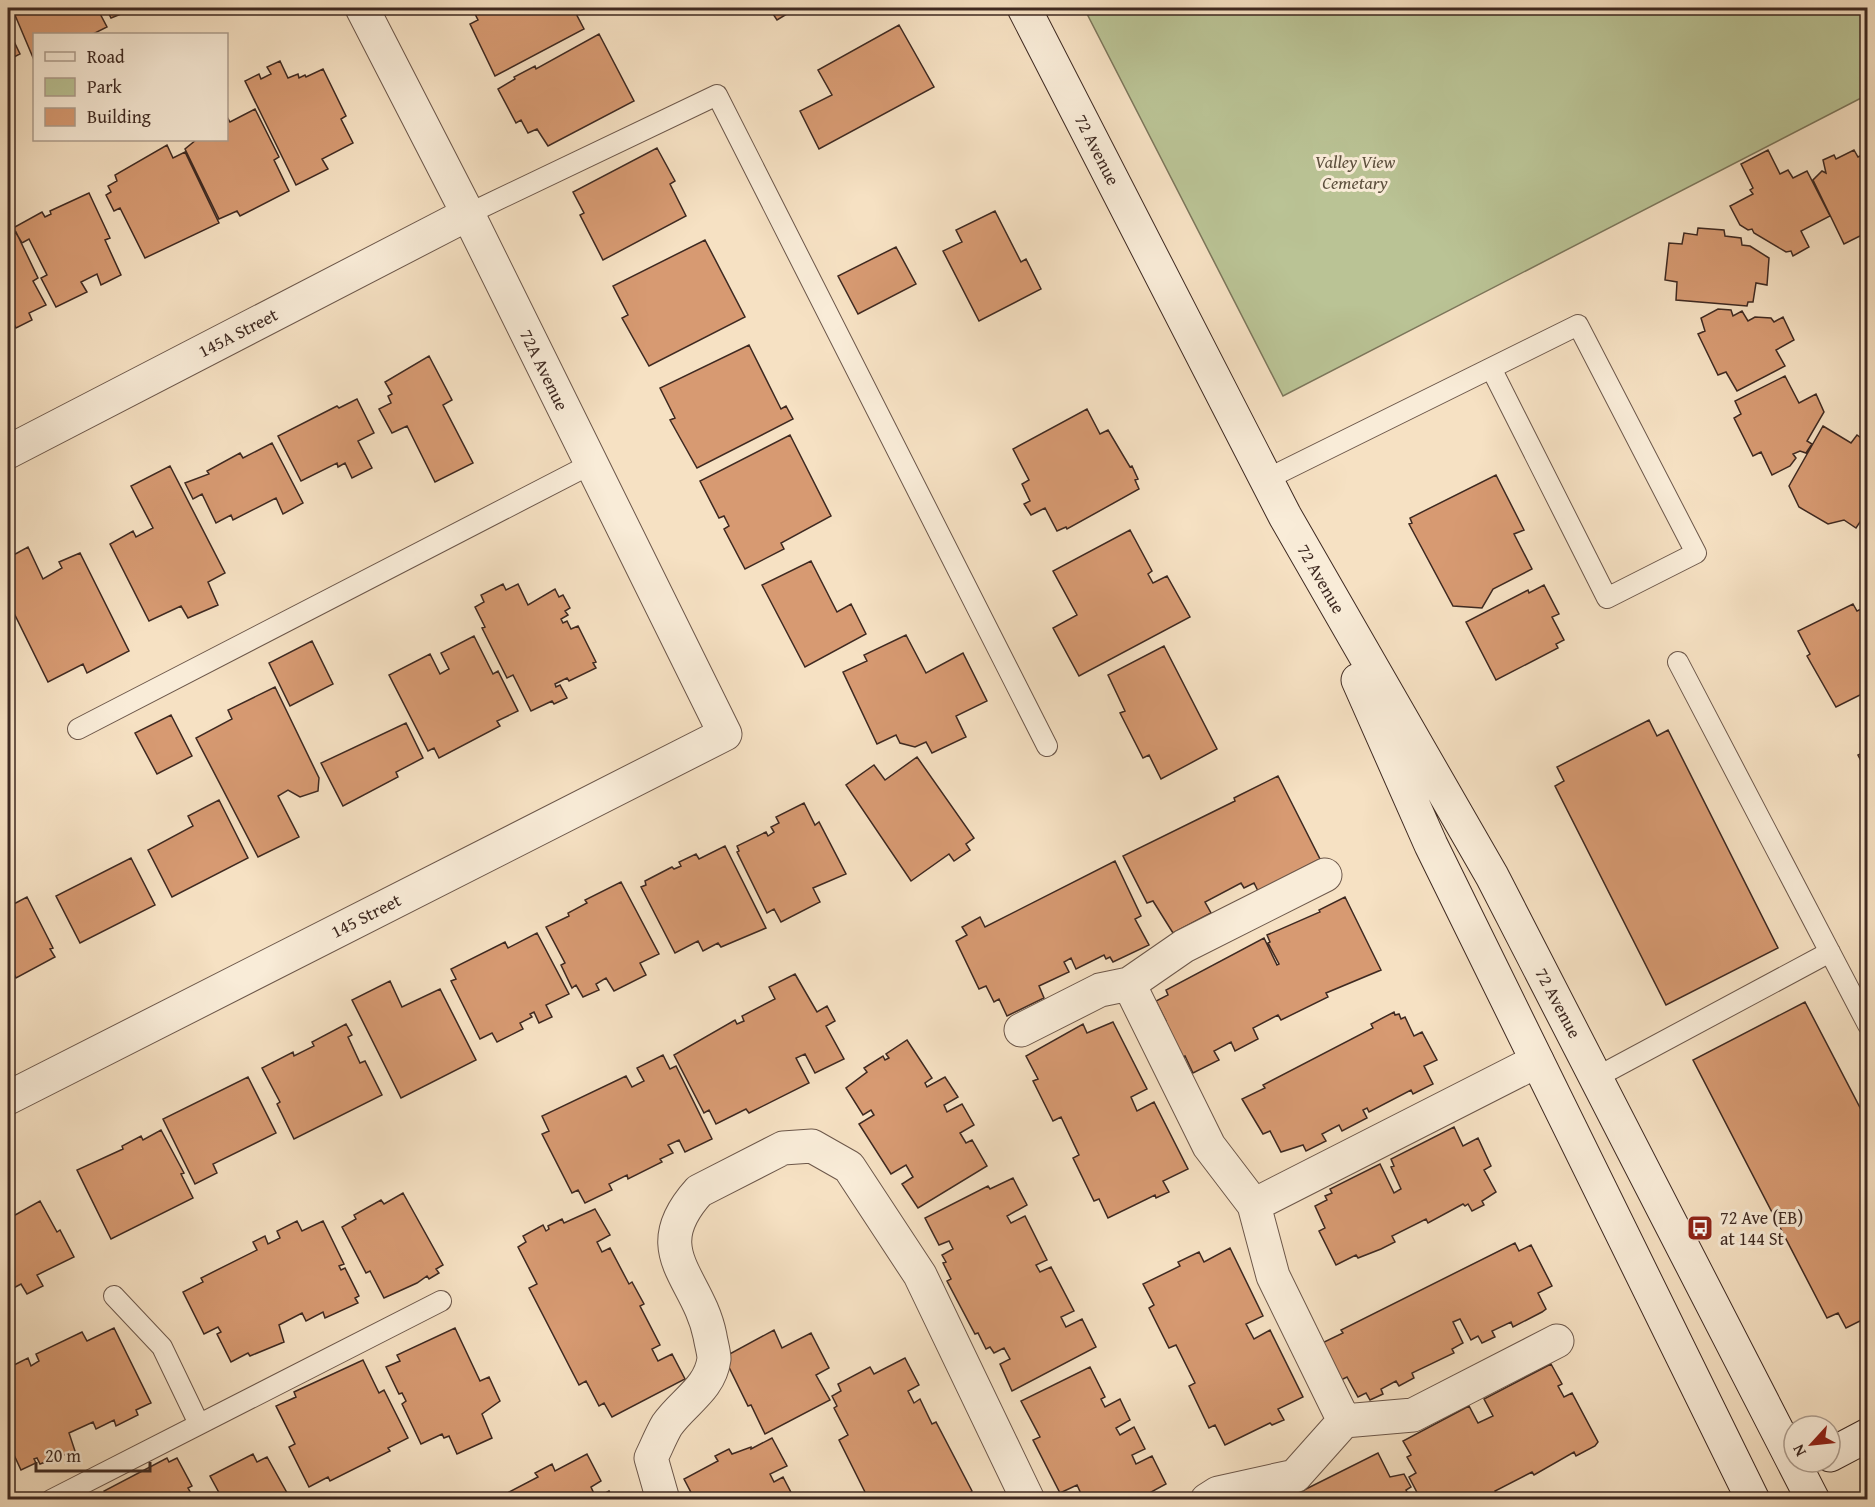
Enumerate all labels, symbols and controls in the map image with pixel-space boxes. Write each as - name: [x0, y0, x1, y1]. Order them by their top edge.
- legend: [33, 33, 228, 141]
- text: Road: [87, 43, 125, 70]
- text: Park: [87, 73, 123, 100]
- text: Building: [87, 103, 151, 130]
- street label: 72 Avenue: [1068, 110, 1127, 190]
- park label: Valley View Cemetary: [1315, 148, 1396, 196]
- street label: 145A Street: [193, 301, 283, 364]
- street label: 72A Avenue: [513, 325, 576, 415]
- street label: 72 Avenue: [1291, 539, 1352, 619]
- street label: 145 Street: [326, 886, 406, 945]
- street label: 72 Avenue: [1529, 963, 1588, 1043]
- place label: 72 Ave (EB) at 144 St: [1720, 1204, 1803, 1252]
- bus stop icon: 72 Ave (EB) at 144 St: [1685, 1213, 1715, 1243]
- north arrow: [1782, 1414, 1842, 1474]
- scale bar: [36, 1435, 150, 1473]
- text: N: [1785, 1440, 1812, 1461]
- text: 20 m: [45, 1442, 81, 1469]

